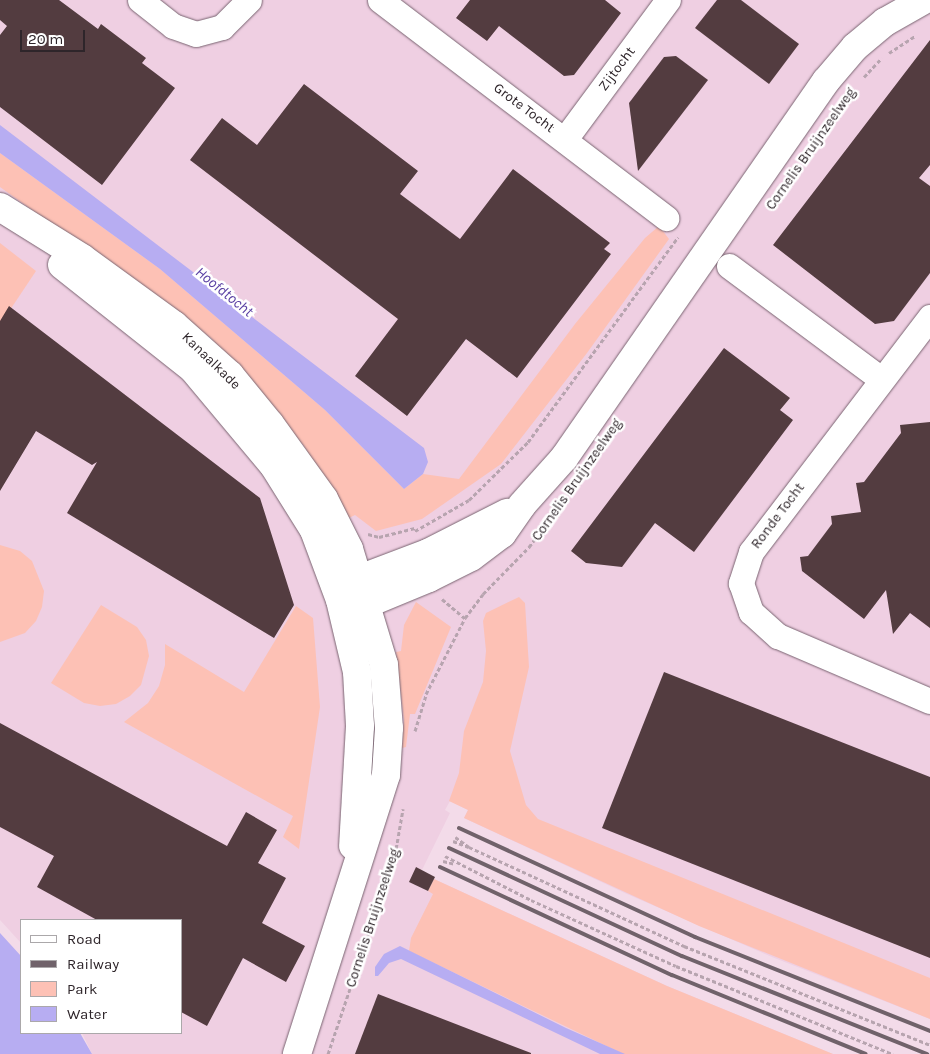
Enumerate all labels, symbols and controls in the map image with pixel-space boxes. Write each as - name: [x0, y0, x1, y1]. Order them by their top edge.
- scale bar: [22, 20, 88, 52]
- text: 20 m: [28, 30, 63, 48]
- street label: Zijtocht: [595, 44, 639, 94]
- street label: Grote Tocht: [490, 80, 558, 136]
- street label: Cornelis Bruijnzeelweg: [762, 85, 860, 213]
- water label: Hoofdtocht: [192, 263, 256, 321]
- street label: Kanaalkade: [178, 329, 244, 393]
- street label: Cornelis Bruijnzeelweg: [528, 416, 626, 544]
- street label: Ronde Tocht: [748, 480, 808, 552]
- street label: Cornelis Bruijnzeelweg: [343, 846, 403, 990]
- legend: [20, 919, 182, 1034]
- text: Road: [67, 930, 102, 948]
- text: Railway: [67, 955, 119, 973]
- text: Park: [67, 980, 97, 998]
- text: Water: [67, 1005, 107, 1023]

